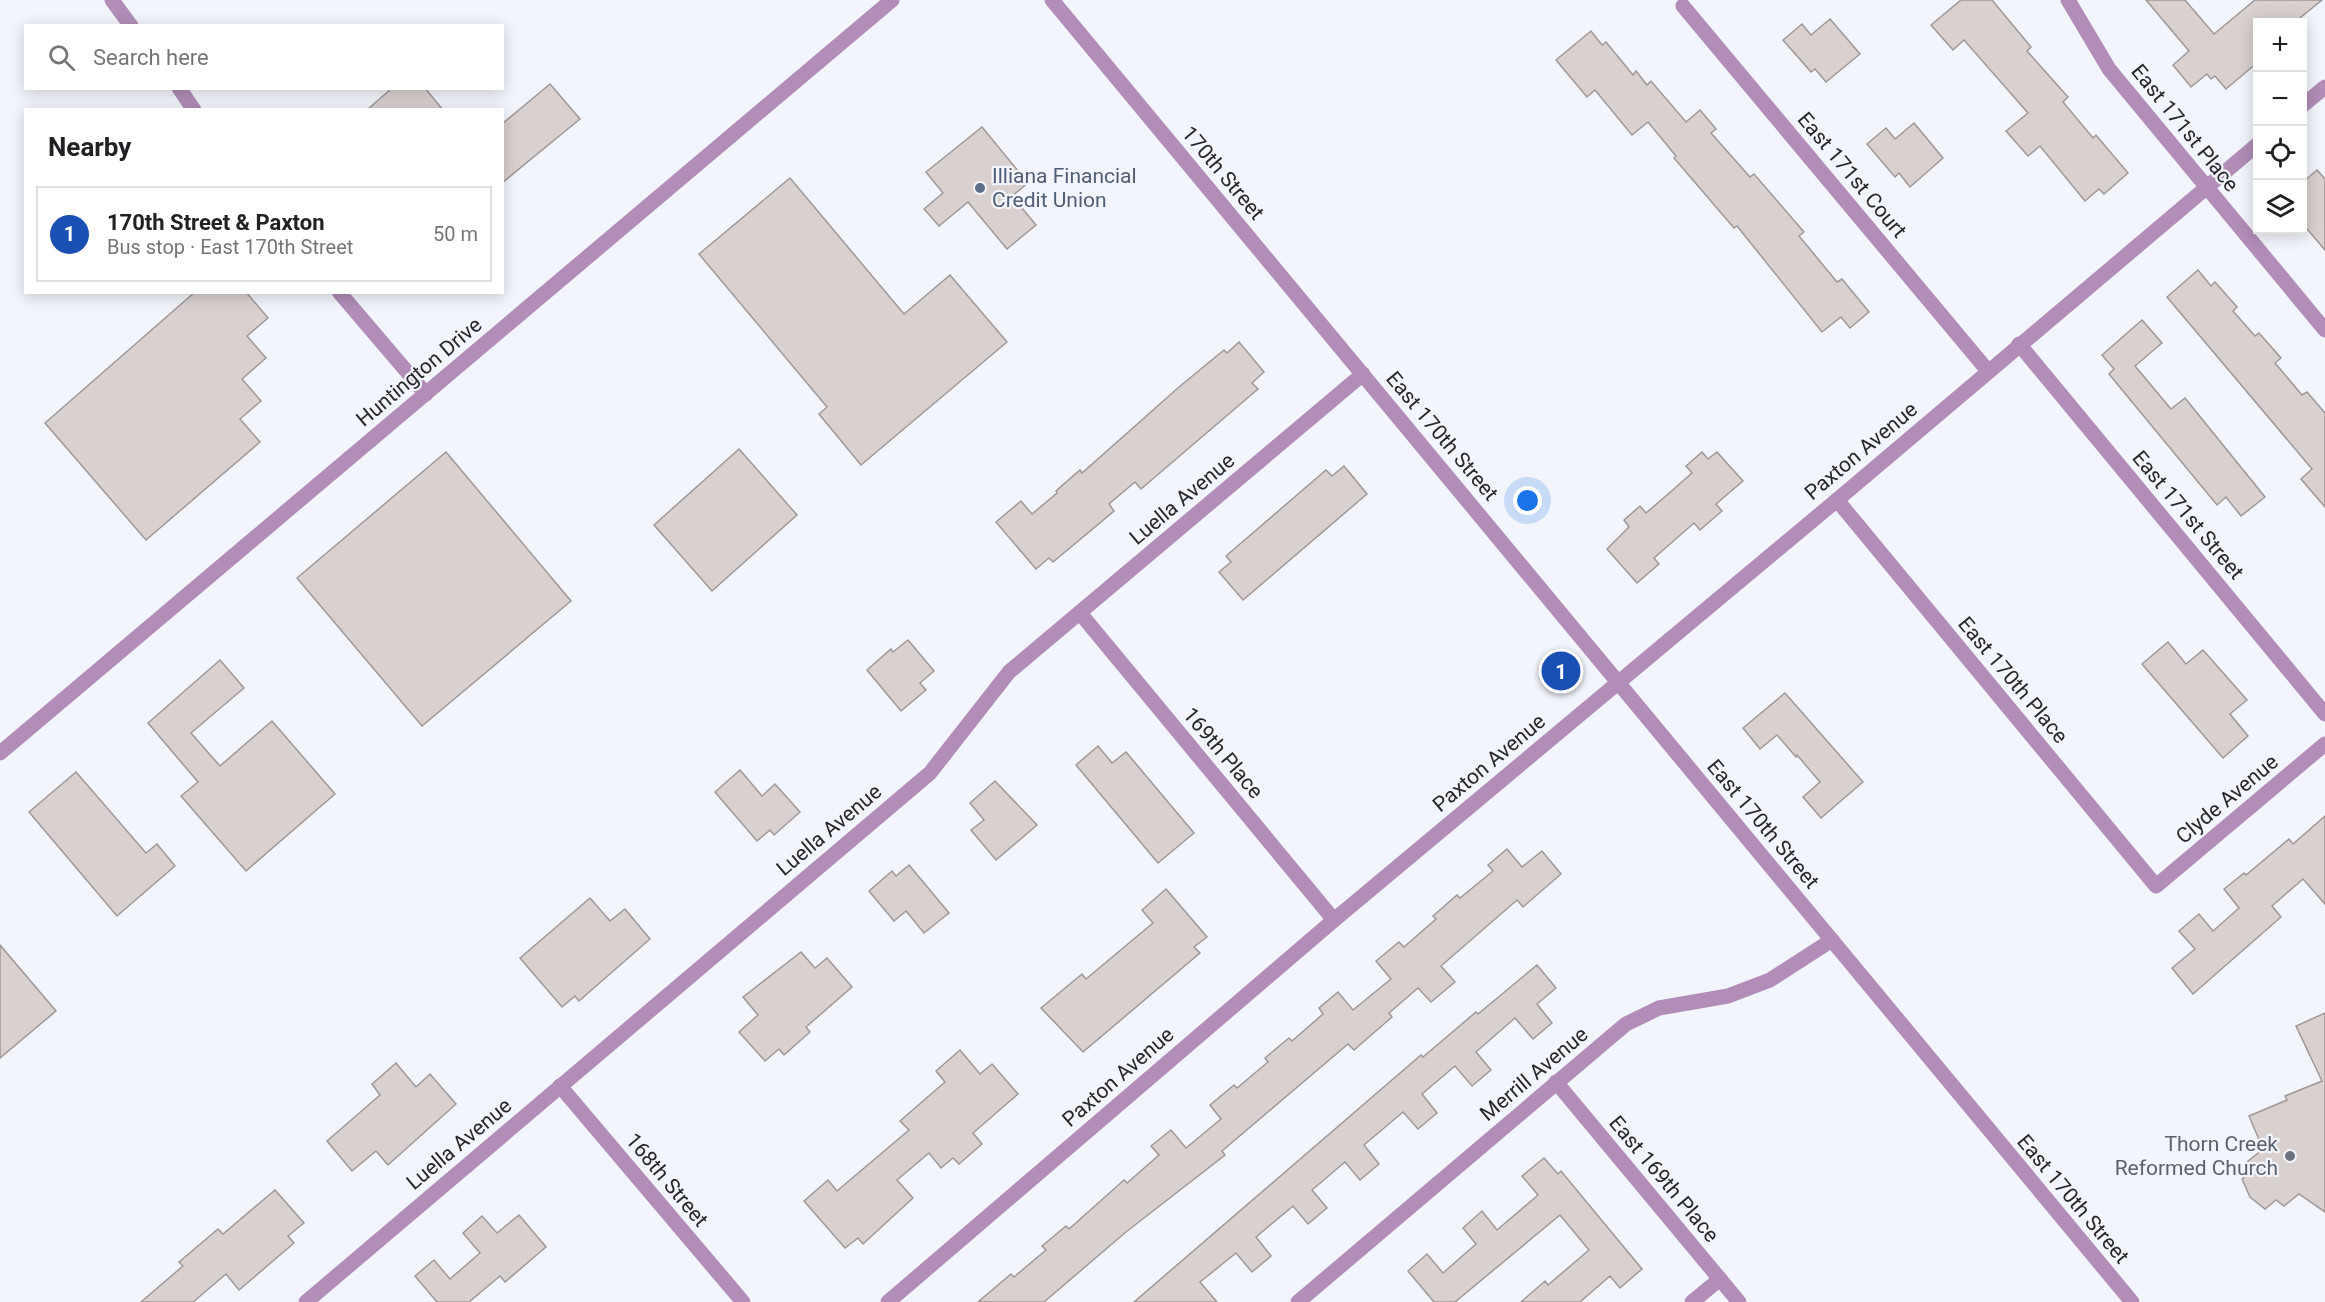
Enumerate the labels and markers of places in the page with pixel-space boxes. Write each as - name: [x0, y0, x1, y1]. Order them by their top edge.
- place label: Illiana Financial Credit Union: [992, 164, 1137, 212]
- marker: Illiana Financial Credit Union: [973, 181, 987, 195]
- pin: 1: [1542, 648, 1580, 694]
- place label: Thorn Creek Reformed Church: [2115, 1132, 2278, 1180]
- marker: Thorn Creek Reformed Church: [2283, 1149, 2297, 1163]

